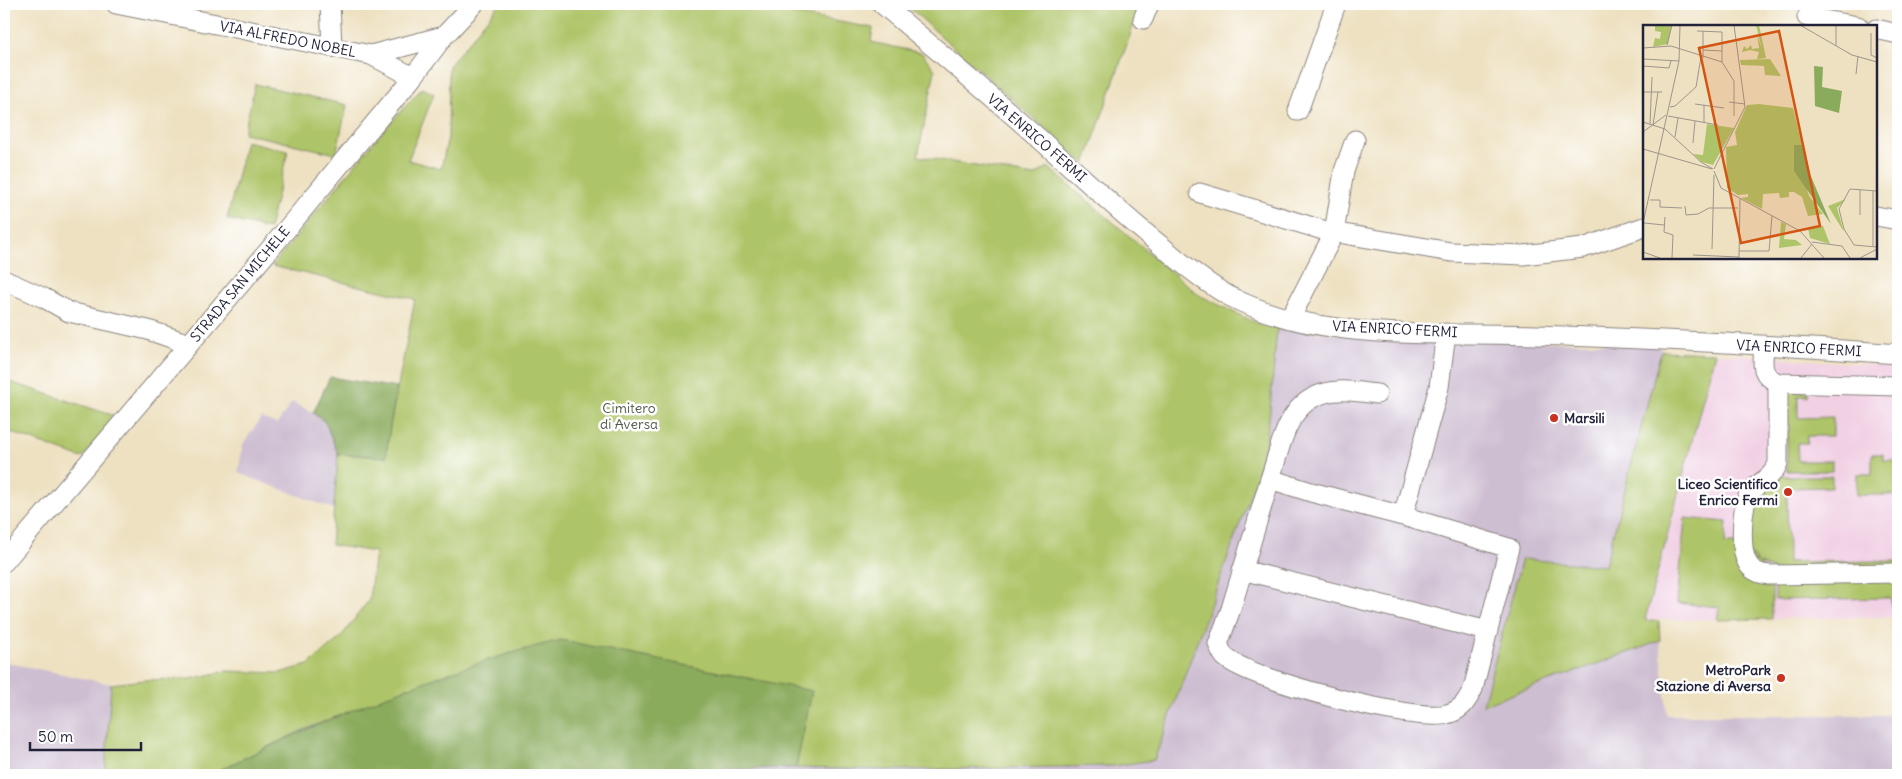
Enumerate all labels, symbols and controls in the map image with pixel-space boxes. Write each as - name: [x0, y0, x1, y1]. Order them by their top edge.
- street label: VIA ALFREDO NOBEL: [218, 17, 358, 61]
- inset map: [1643, 25, 1877, 259]
- street label: VIA ENRICO FERMI: [984, 90, 1090, 186]
- street label: STRADA SAN MICHELE: [186, 222, 294, 346]
- street label: VIA ENRICO FERMI: [1332, 317, 1458, 341]
- street label: VIA ENRICO FERMI: [1736, 336, 1862, 360]
- park label: Cimitero di Aversa: [600, 399, 658, 433]
- place label: Marsili: [1564, 409, 1605, 427]
- marker: Marsili: [1548, 412, 1560, 424]
- place label: Liceo Scientifico Enrico Fermi: [1678, 475, 1778, 509]
- marker: Liceo Scientifico Enrico Fermi: [1782, 486, 1794, 498]
- place label: MetroPark Stazione di Aversa: [1656, 661, 1771, 695]
- marker: MetroPark Stazione di Aversa: [1775, 672, 1787, 684]
- scale bar: [30, 719, 141, 751]
- text: 50 m: [38, 727, 73, 746]

